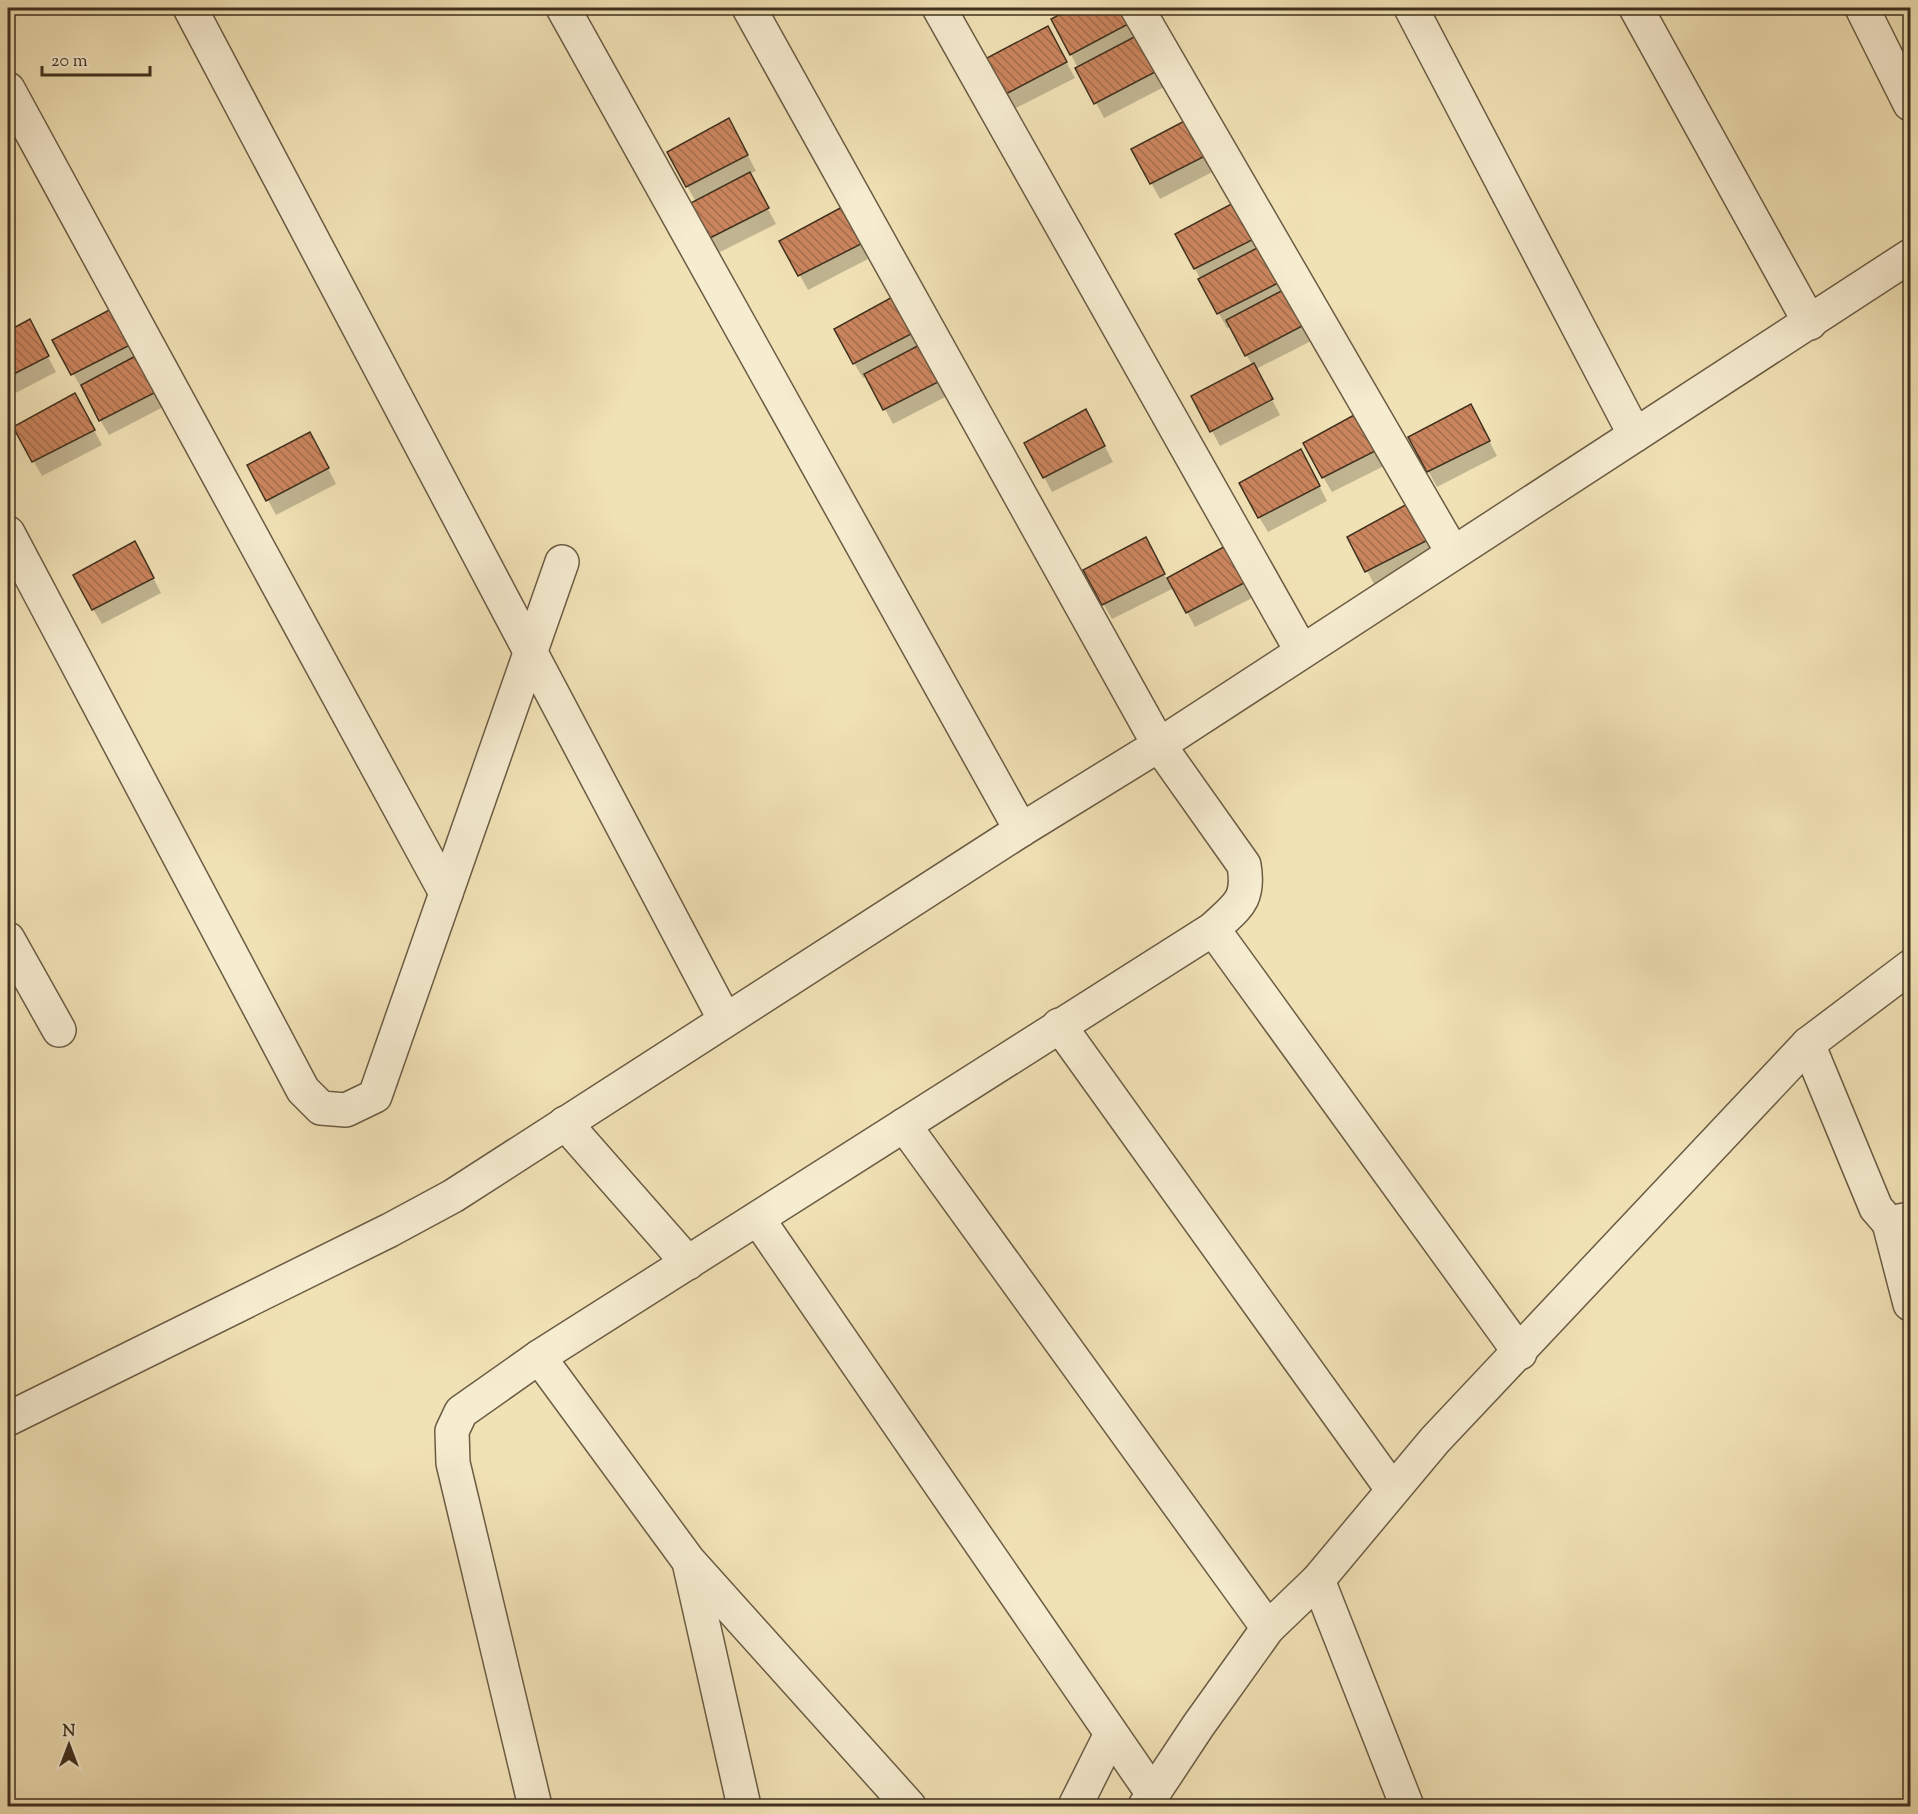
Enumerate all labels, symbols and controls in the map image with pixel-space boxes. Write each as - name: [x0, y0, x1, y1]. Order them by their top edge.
- scale bar: [42, 39, 150, 77]
- text: 20 m: [51, 49, 88, 75]
- north arrow: [39, 1715, 99, 1775]
- text: N: [63, 1721, 76, 1744]

